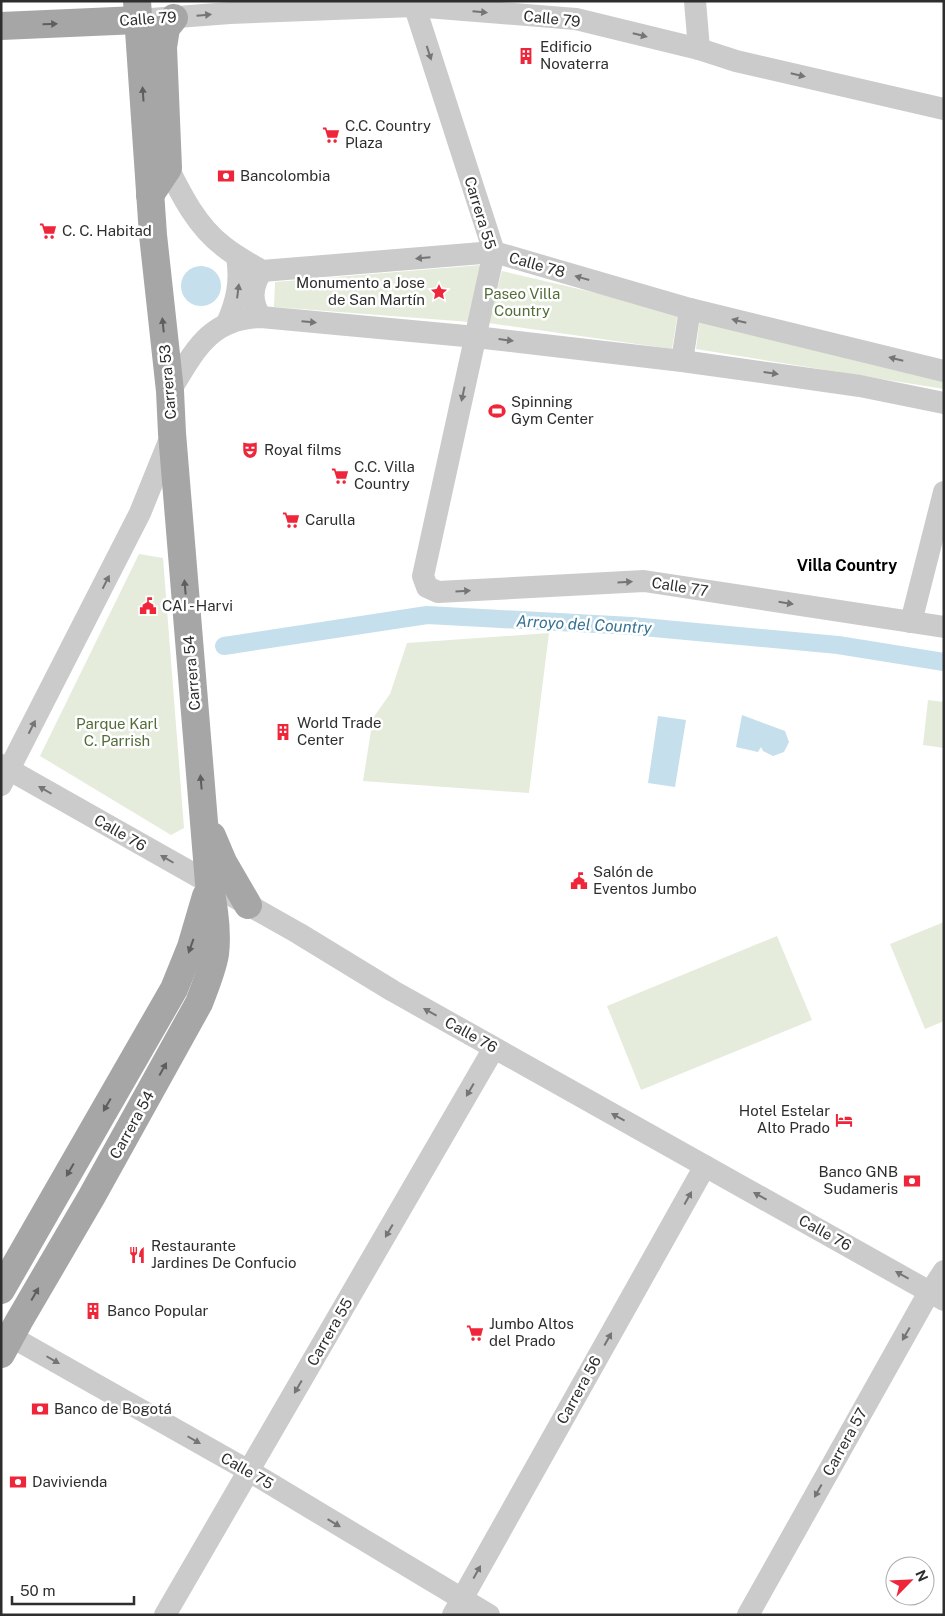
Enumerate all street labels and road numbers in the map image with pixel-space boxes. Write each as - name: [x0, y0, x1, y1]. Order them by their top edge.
- street label: Calle 79: [523, 7, 581, 30]
- street label: Calle 79: [119, 8, 177, 29]
- street label: Carrera 55: [461, 174, 500, 251]
- street label: Calle 78: [507, 248, 567, 281]
- street label: Carrera 53: [156, 344, 179, 420]
- street label: Calle 77: [650, 574, 710, 599]
- street label: Carrera 54: [180, 635, 203, 711]
- street label: Calle 76: [91, 811, 149, 854]
- street label: Calle 76: [442, 1013, 500, 1056]
- street label: Carrera 54: [106, 1088, 157, 1162]
- street label: Calle 76: [796, 1211, 854, 1254]
- street label: Carrera 55: [303, 1295, 356, 1369]
- street label: Carrera 56: [553, 1353, 604, 1427]
- street label: Carrera 57: [819, 1405, 870, 1479]
- street label: Calle 75: [218, 1449, 276, 1492]

